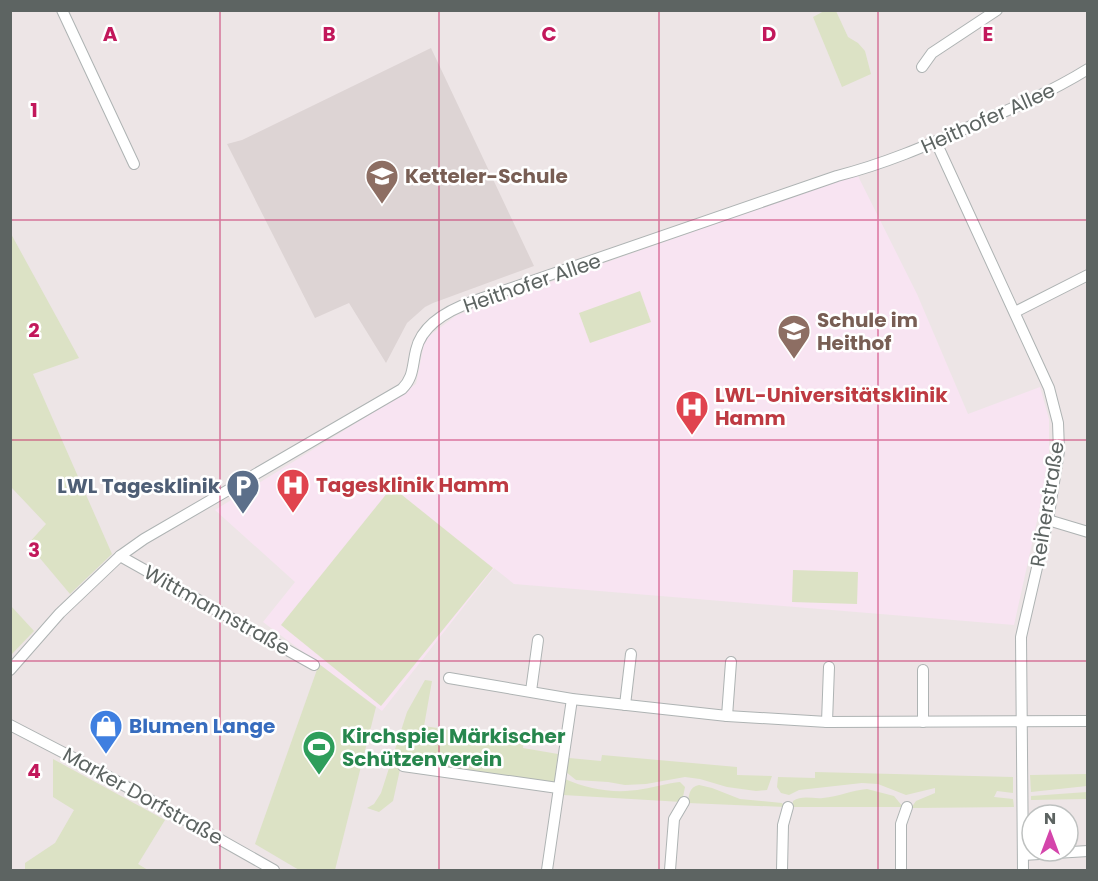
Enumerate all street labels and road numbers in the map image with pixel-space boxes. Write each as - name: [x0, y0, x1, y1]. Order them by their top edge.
- street label: Heithofer Allee: [917, 76, 1059, 160]
- street label: Heithofer Allee: [459, 246, 605, 320]
- street label: Reiherstraße: [1023, 439, 1071, 569]
- street label: Wittmannstraße: [139, 558, 295, 662]
- street label: Marker Dorfstraße: [58, 740, 228, 852]

